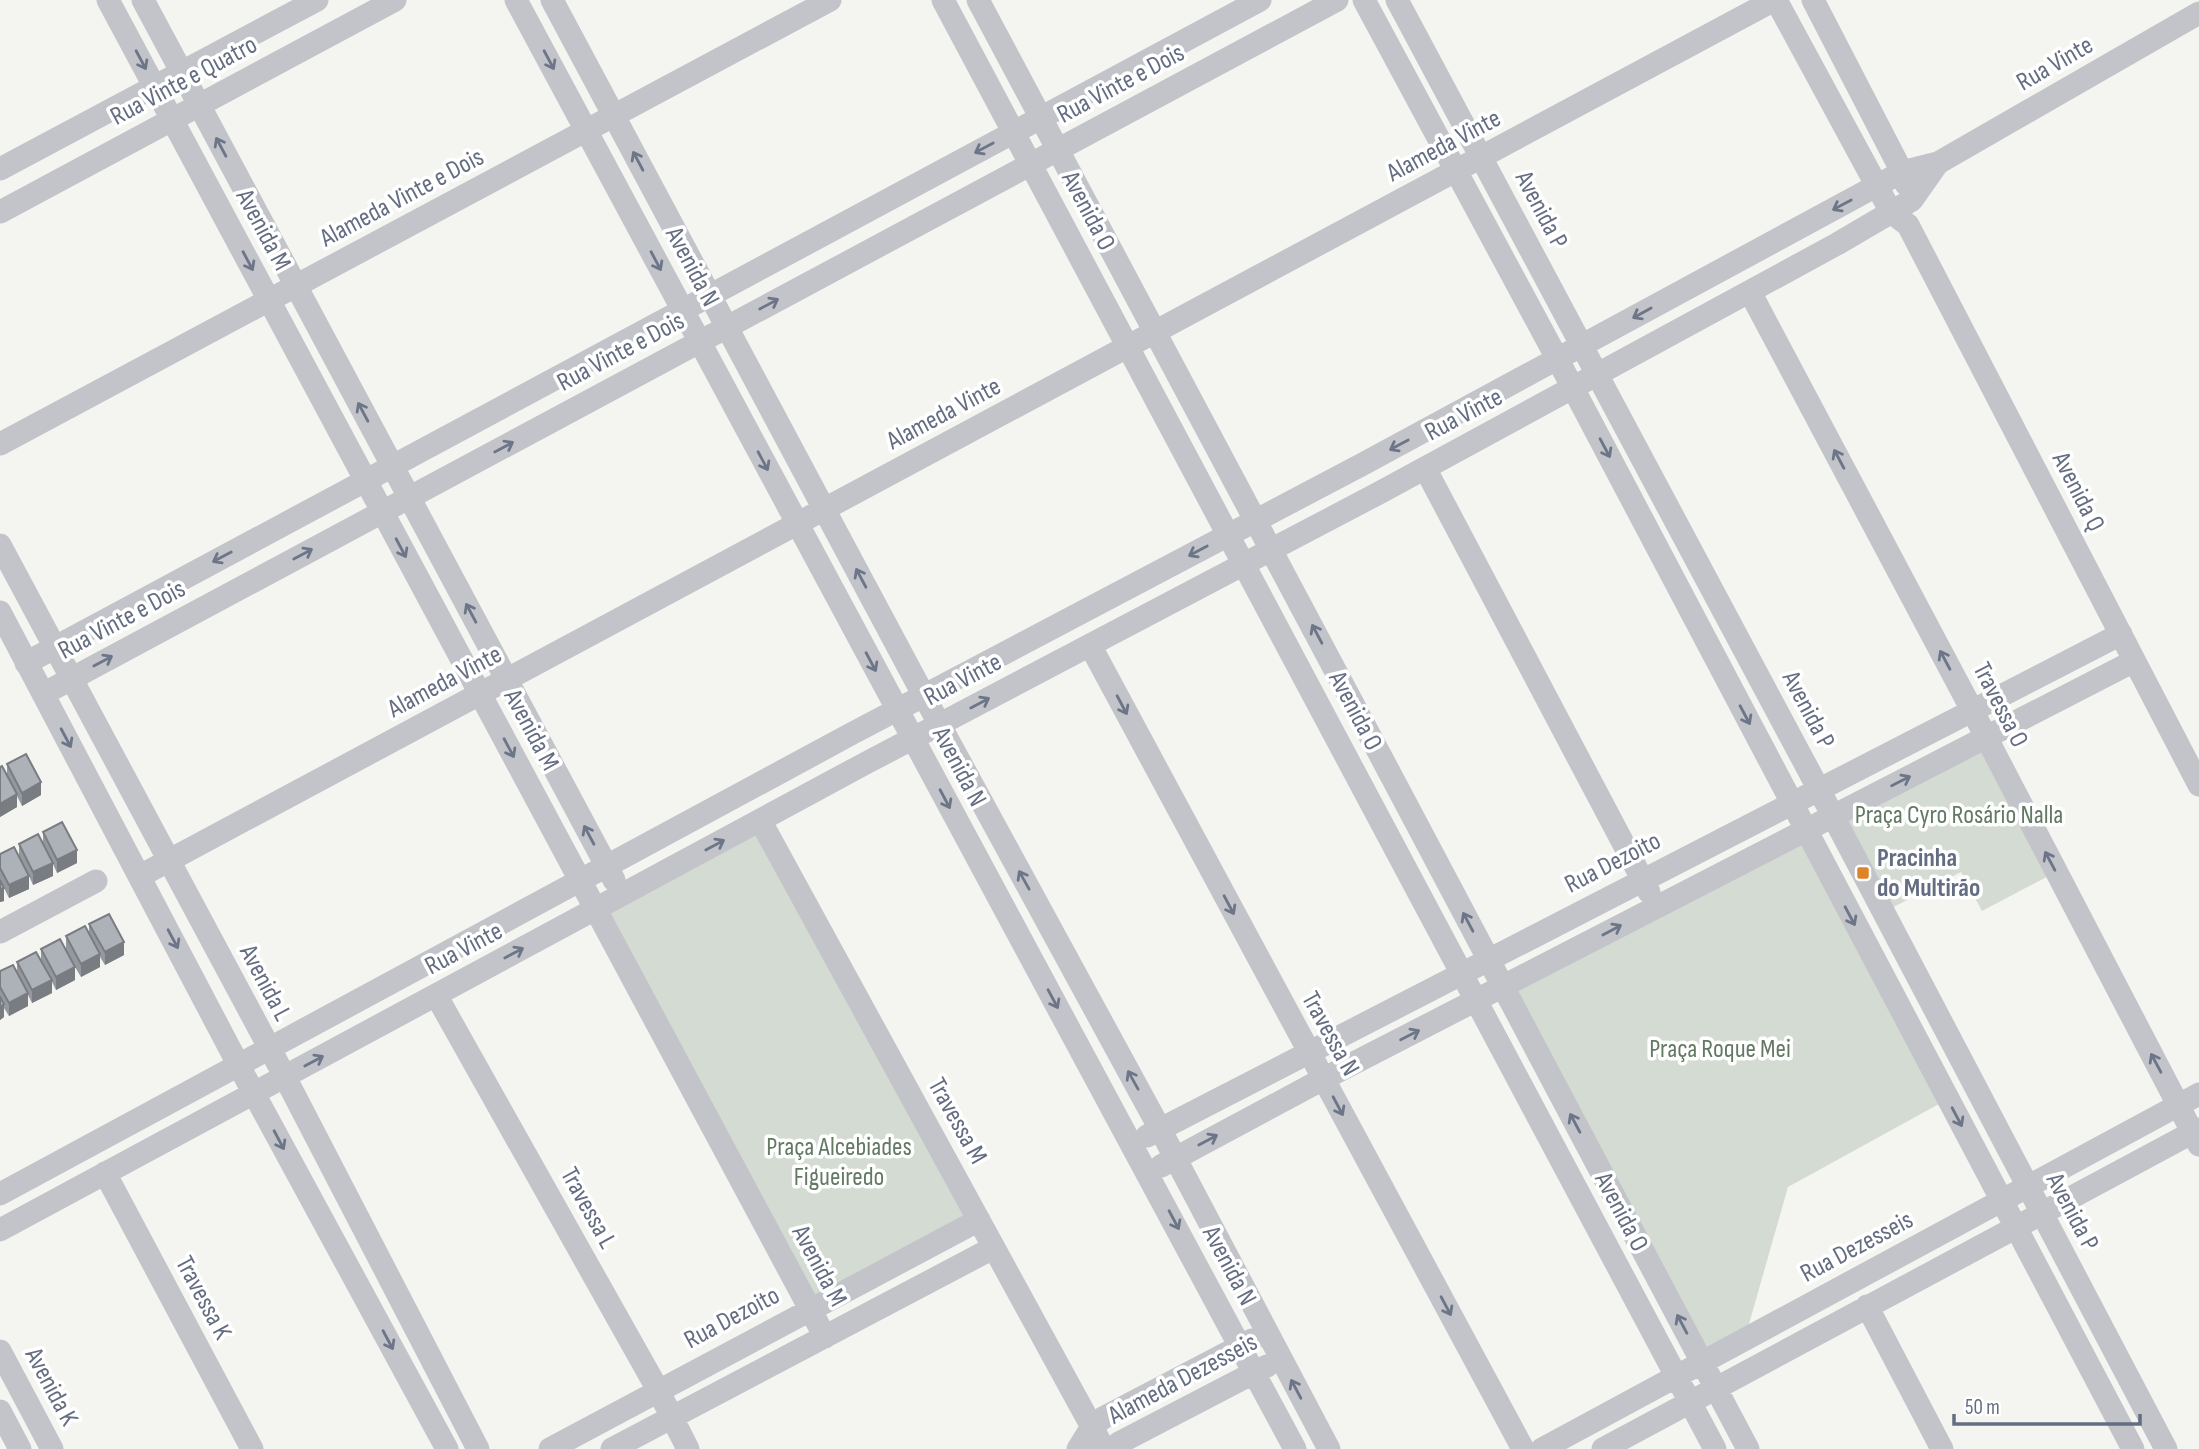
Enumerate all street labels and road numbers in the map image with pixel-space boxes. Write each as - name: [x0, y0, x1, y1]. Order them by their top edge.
- street label: Rua Vinte e Quatro: [106, 29, 262, 133]
- street label: Rua Vinte: [2011, 30, 2099, 98]
- street label: Rua Vinte e Dois: [1052, 38, 1190, 130]
- street label: Alameda Vinte: [1381, 103, 1506, 189]
- street label: Alameda Vinte e Dois: [314, 142, 489, 255]
- street label: Avenida O: [1054, 165, 1122, 256]
- street label: Avenida P: [1507, 165, 1574, 254]
- street label: Avenida M: [228, 183, 297, 276]
- street label: Avenida N: [658, 221, 726, 312]
- street label: Rua Vinte e Dois: [552, 306, 690, 398]
- street label: Alameda Vinte: [881, 371, 1006, 457]
- street label: Rua Vinte: [1420, 382, 1508, 448]
- street label: Avenida Q: [2044, 446, 2111, 537]
- street label: Rua Vinte e Dois: [53, 574, 191, 666]
- street label: Alameda Vinte: [382, 639, 507, 725]
- street label: Rua Vinte: [919, 647, 1007, 713]
- street label: Travessa O: [1966, 657, 2034, 753]
- street label: Avenida O: [1321, 665, 1389, 756]
- street label: Avenida P: [1774, 665, 1841, 754]
- street label: Avenida M: [496, 683, 565, 776]
- street label: Avenida N: [925, 721, 993, 812]
- street label: Rua Dezoito: [1560, 826, 1666, 900]
- street label: Rua Vinte: [420, 916, 508, 982]
- street label: Avenida L: [232, 939, 298, 1027]
- street label: Travessa N: [1294, 986, 1366, 1082]
- street label: Travessa M: [921, 1073, 993, 1169]
- street label: Travessa L: [553, 1162, 623, 1254]
- street label: Avenida O: [1587, 1166, 1655, 1257]
- street label: Avenida P: [2038, 1167, 2105, 1256]
- street label: Rua Dezesseis: [1796, 1205, 1918, 1289]
- street label: Avenida M: [784, 1219, 853, 1312]
- street label: Avenida N: [1195, 1220, 1263, 1311]
- street label: Travessa K: [168, 1251, 238, 1345]
- street label: Rua Dezoito: [679, 1280, 785, 1356]
- street label: Alameda Dezesseis: [1102, 1327, 1263, 1432]
- street label: Avenida K: [17, 1342, 84, 1431]

